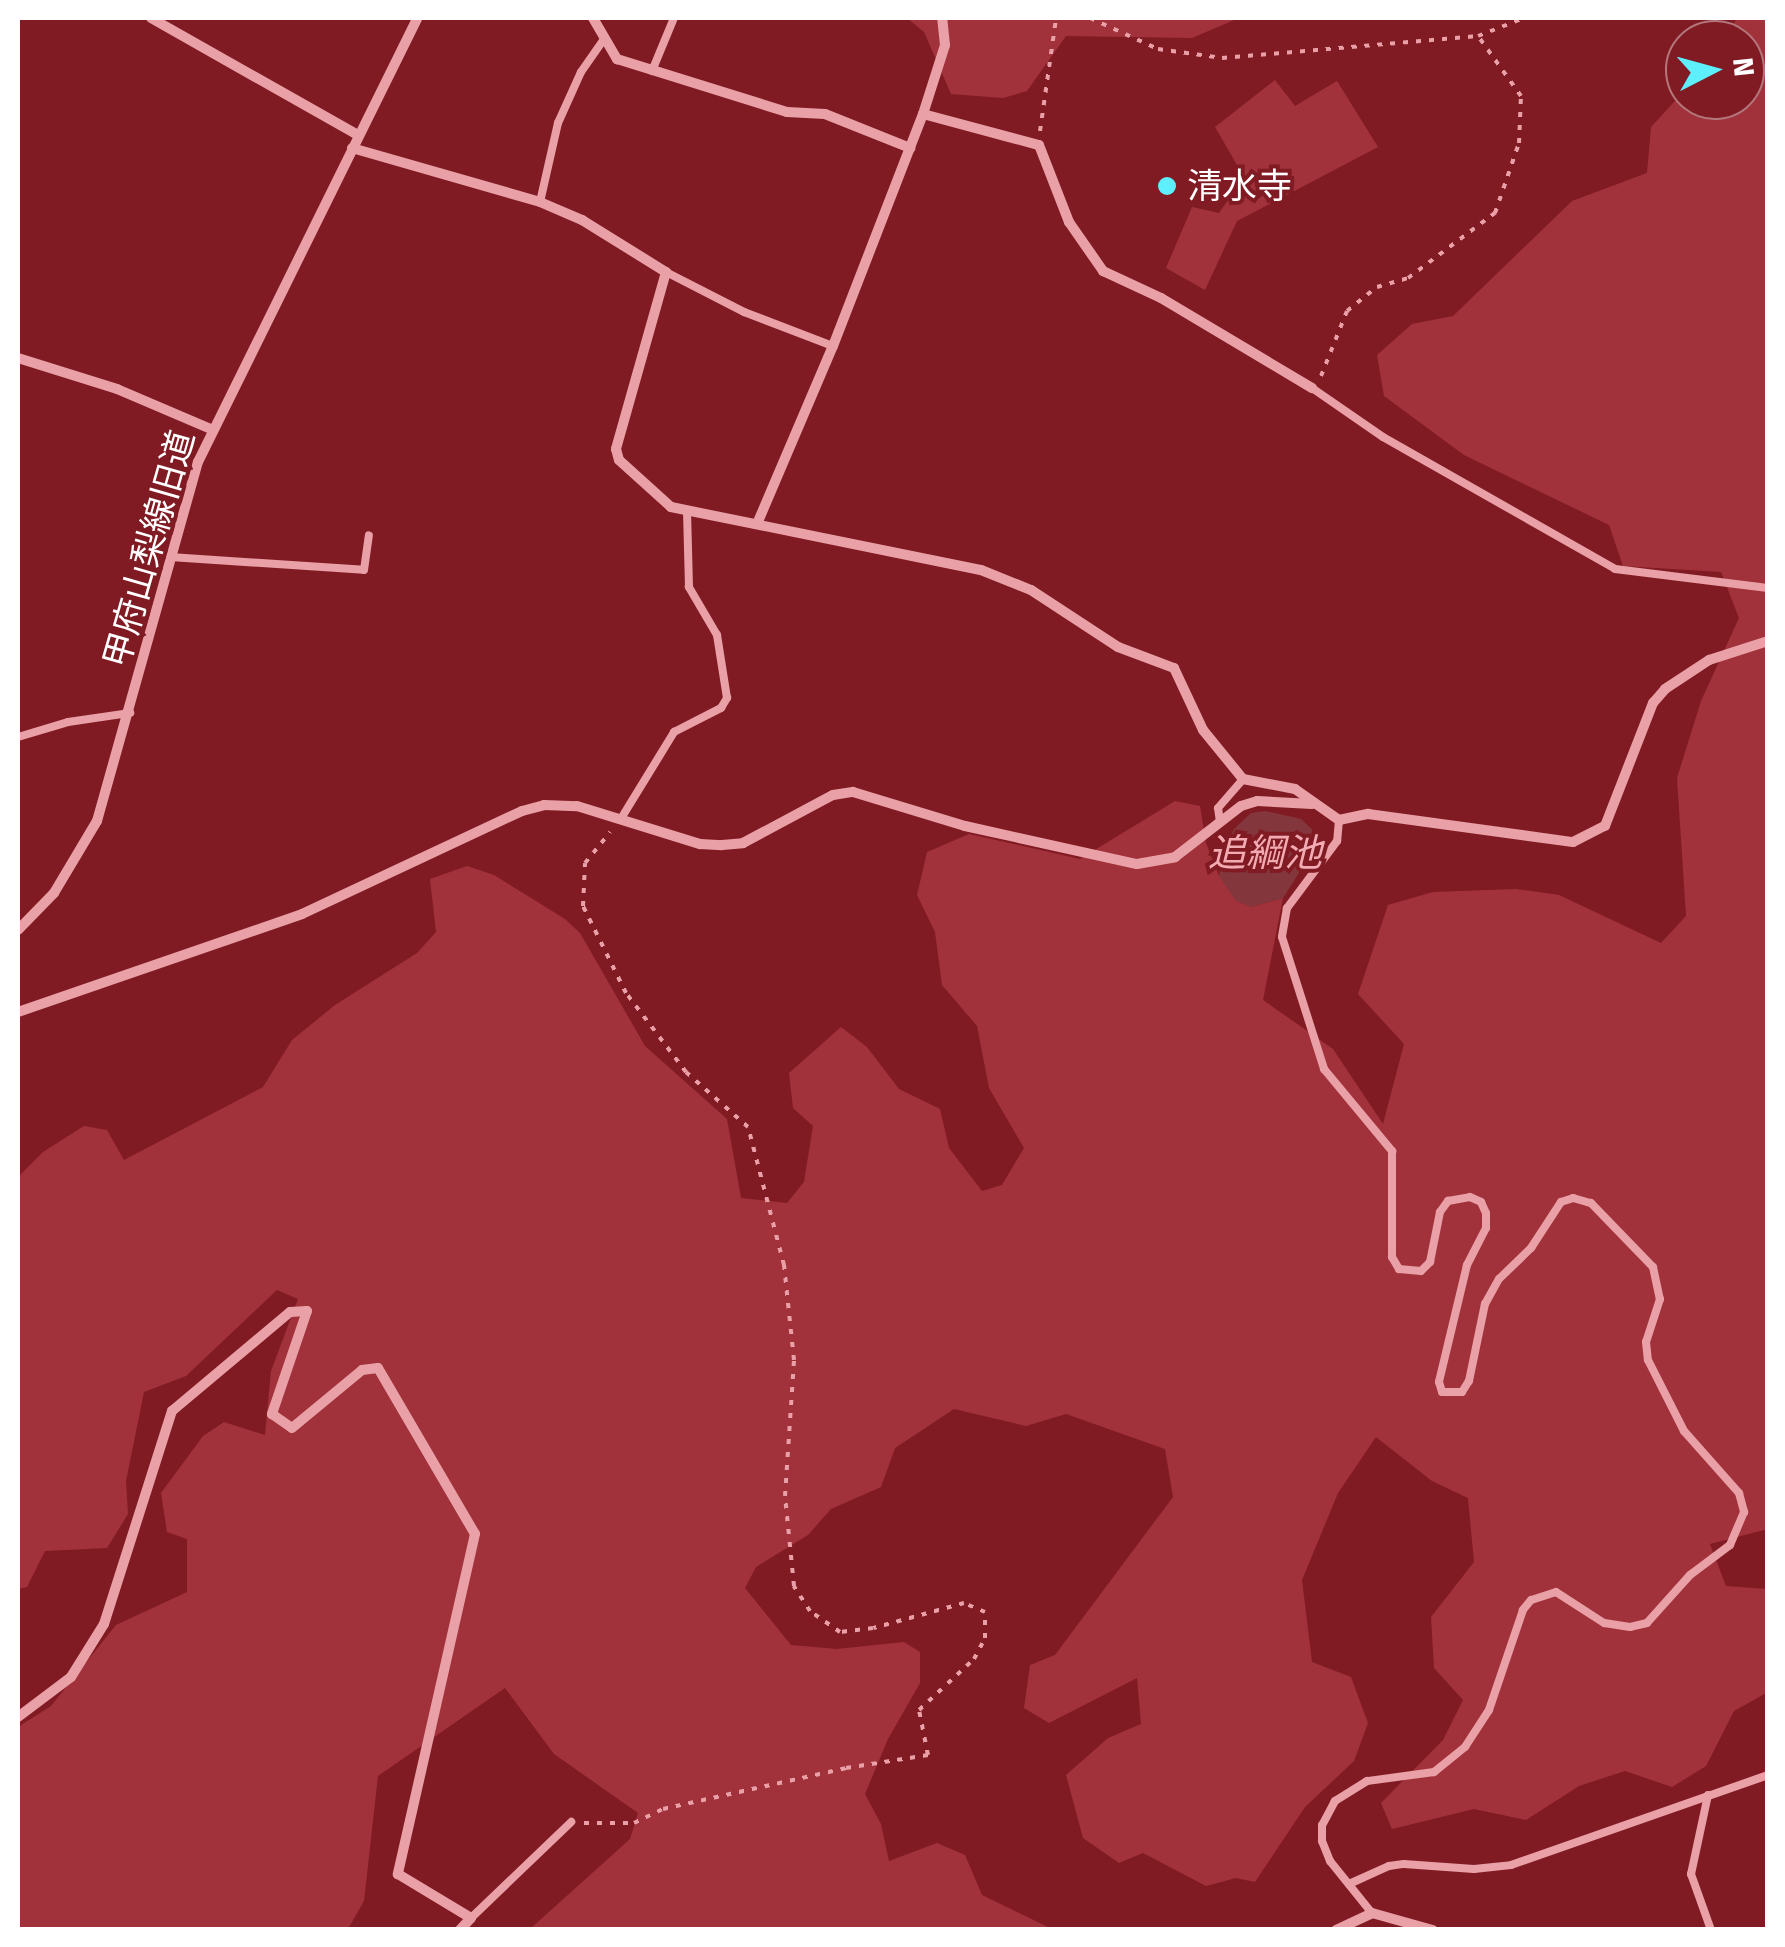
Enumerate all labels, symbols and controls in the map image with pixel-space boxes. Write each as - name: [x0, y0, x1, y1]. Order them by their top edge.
- north arrow: [1665, 20, 1765, 120]
- text: N: [1726, 56, 1761, 78]
- place label: 清水寺: [1187, 165, 1292, 207]
- marker: 清水寺: [1156, 175, 1178, 197]
- street label: 甲府山梨線旧道: [95, 425, 203, 673]
- water label: 追綱池: [1208, 831, 1322, 877]

